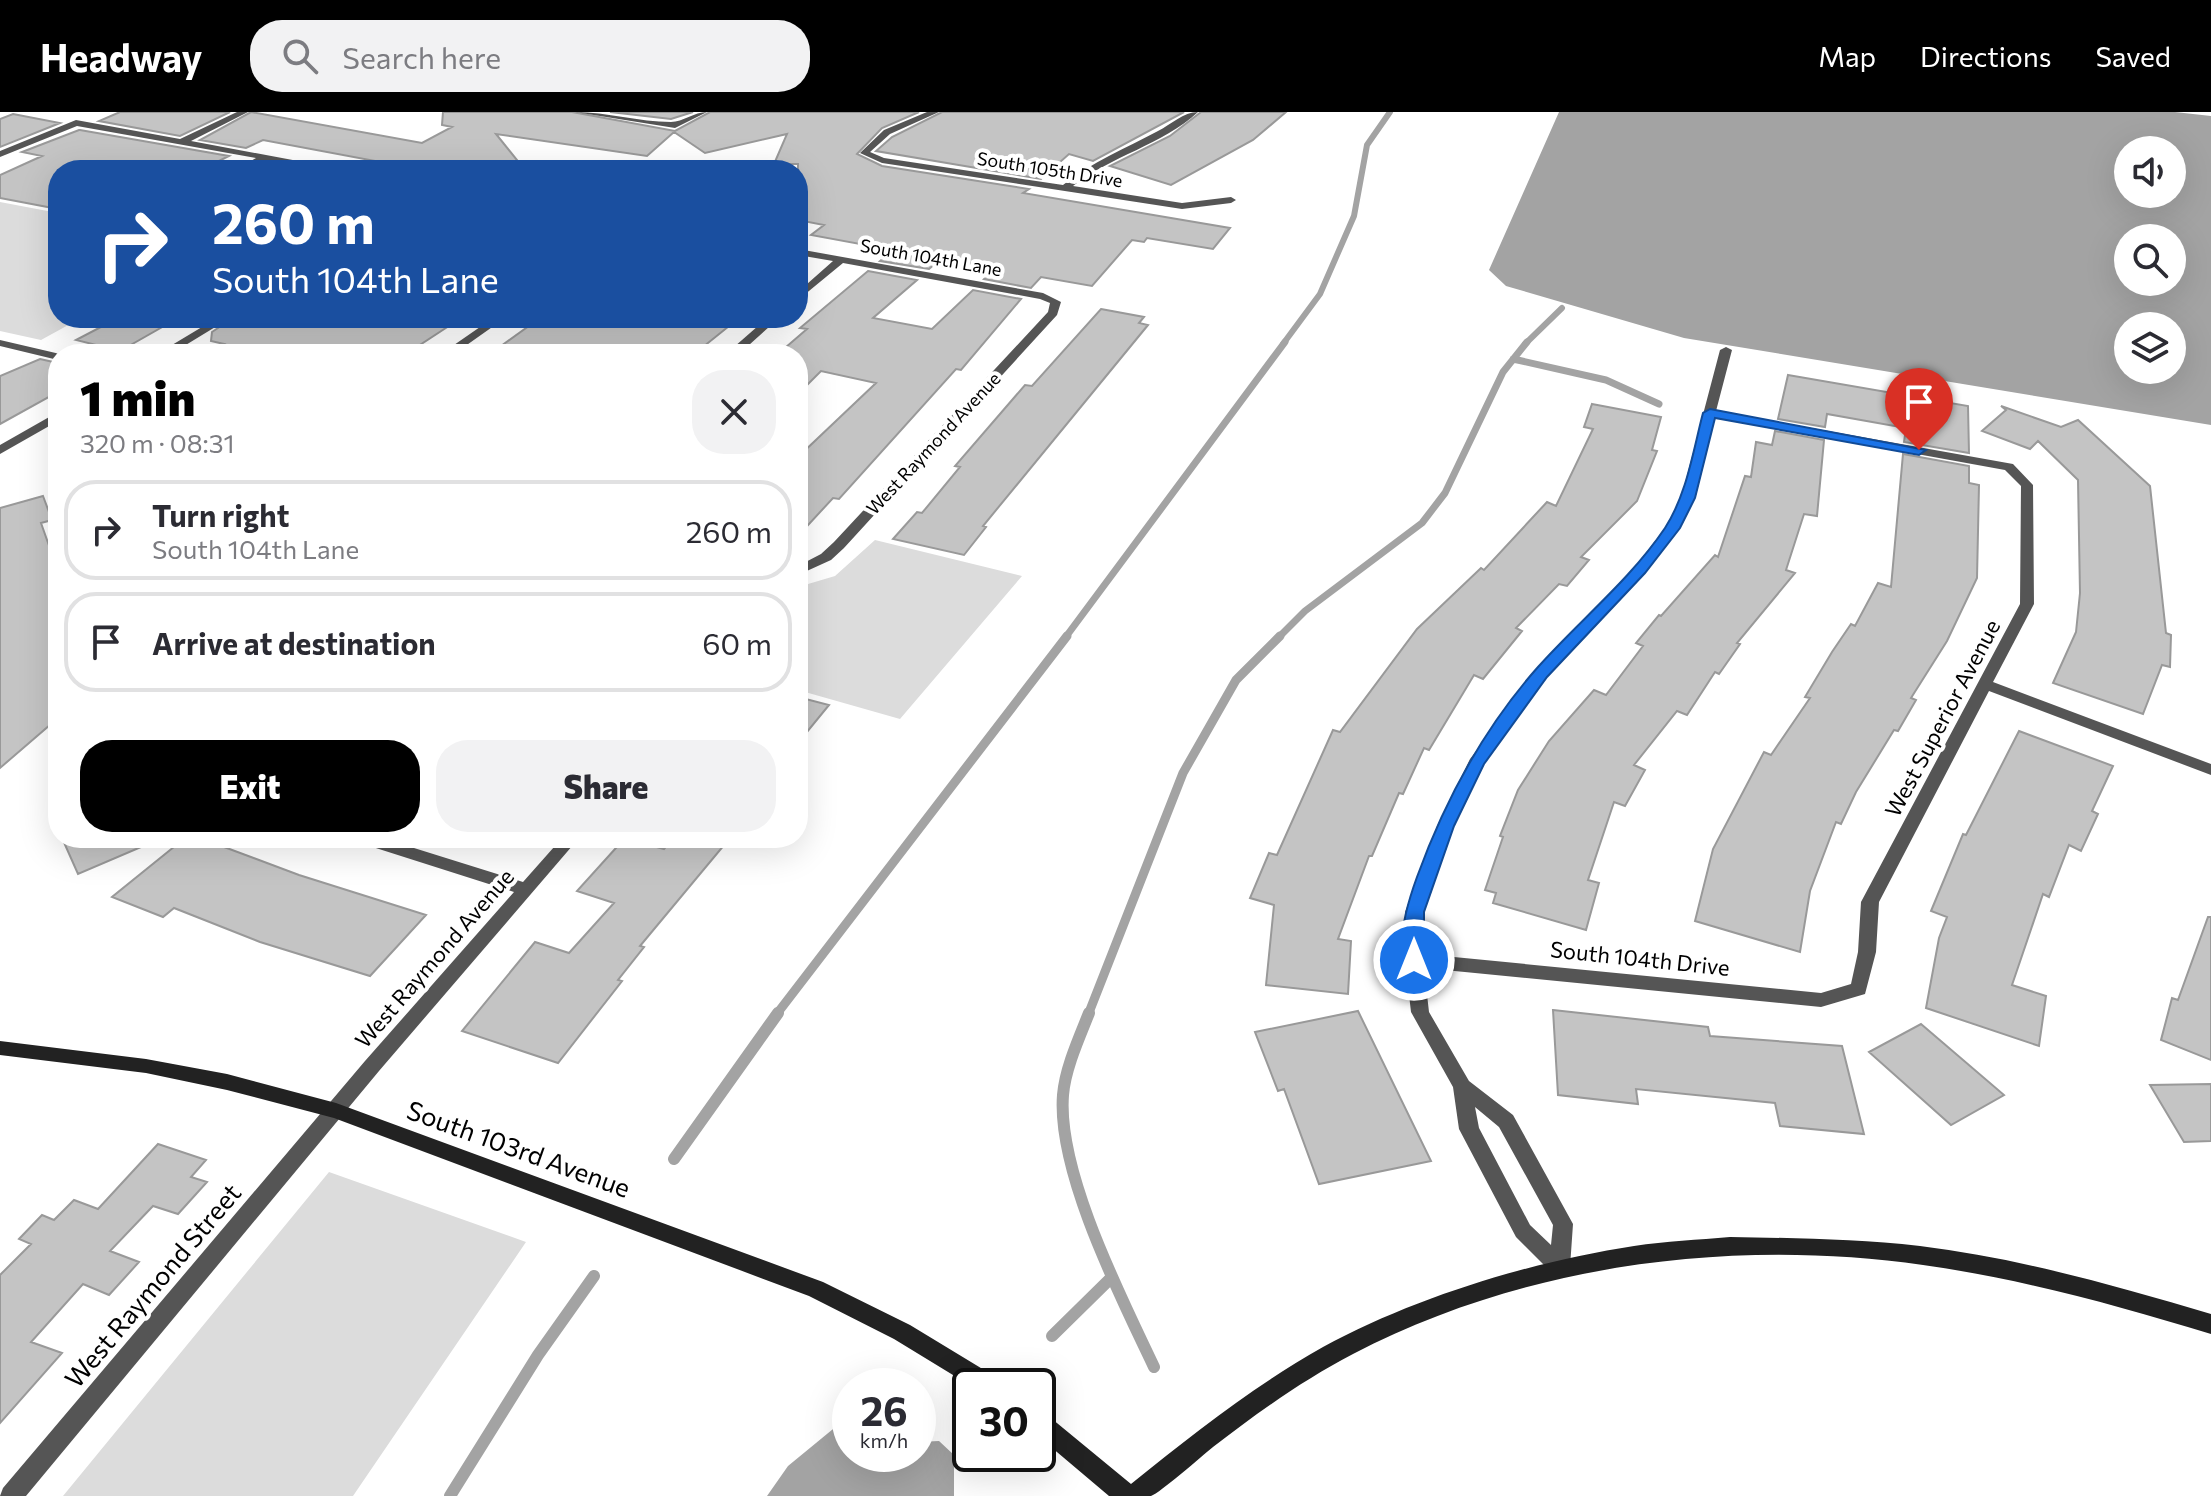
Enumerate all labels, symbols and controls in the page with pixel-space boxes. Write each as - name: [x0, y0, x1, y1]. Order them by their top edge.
- search box: [250, 20, 810, 92]
- text: Headway: [40, 33, 202, 80]
- icon: search: [278, 34, 322, 78]
- text: Search here: [342, 38, 501, 75]
- text: Map: [1818, 39, 1876, 73]
- text: Directions: [1920, 39, 2051, 73]
- text: Saved: [2095, 39, 2171, 73]
- map controls: [2114, 136, 2186, 384]
- button: sound: [2114, 136, 2186, 208]
- street label: South 105th Drive: [976, 147, 1124, 191]
- text: 260 m: [212, 187, 375, 256]
- icon: right: [80, 192, 184, 296]
- button: search: [2114, 224, 2186, 296]
- street label: South 104th Lane: [858, 234, 1004, 280]
- text: South 104th Lane: [212, 256, 499, 300]
- button: layers: [2114, 312, 2186, 384]
- text: 1 min: [80, 367, 195, 426]
- street label: West Raymond Avenue: [861, 367, 1005, 519]
- pin: [1885, 368, 1953, 450]
- button: close: [692, 370, 776, 454]
- icon: arrive: [1897, 380, 1941, 424]
- text: 320 m · 08:31: [80, 427, 235, 458]
- text: Turn right: [152, 496, 289, 533]
- icon: right: [84, 508, 128, 552]
- text: 260 m: [686, 512, 772, 549]
- text: South 104th Lane: [152, 533, 359, 564]
- street label: West Superior Avenue: [1879, 615, 2005, 821]
- icon: arrive: [84, 620, 128, 664]
- text: Arrive at destination: [152, 624, 436, 661]
- text: 60 m: [702, 624, 772, 661]
- button: Exit: [80, 740, 420, 832]
- button: Share: [436, 740, 776, 832]
- street label: West Raymond Avenue: [349, 863, 519, 1053]
- position arrow: [1372, 918, 1456, 1002]
- street label: South 104th Drive: [1549, 935, 1731, 981]
- street label: South 103rd Avenue: [403, 1093, 635, 1203]
- street label: West Raymond Street: [58, 1177, 246, 1393]
- speed limit sign: 30: [952, 1368, 1056, 1472]
- text: 26: [860, 1385, 908, 1434]
- text: km/h: [860, 1428, 908, 1452]

